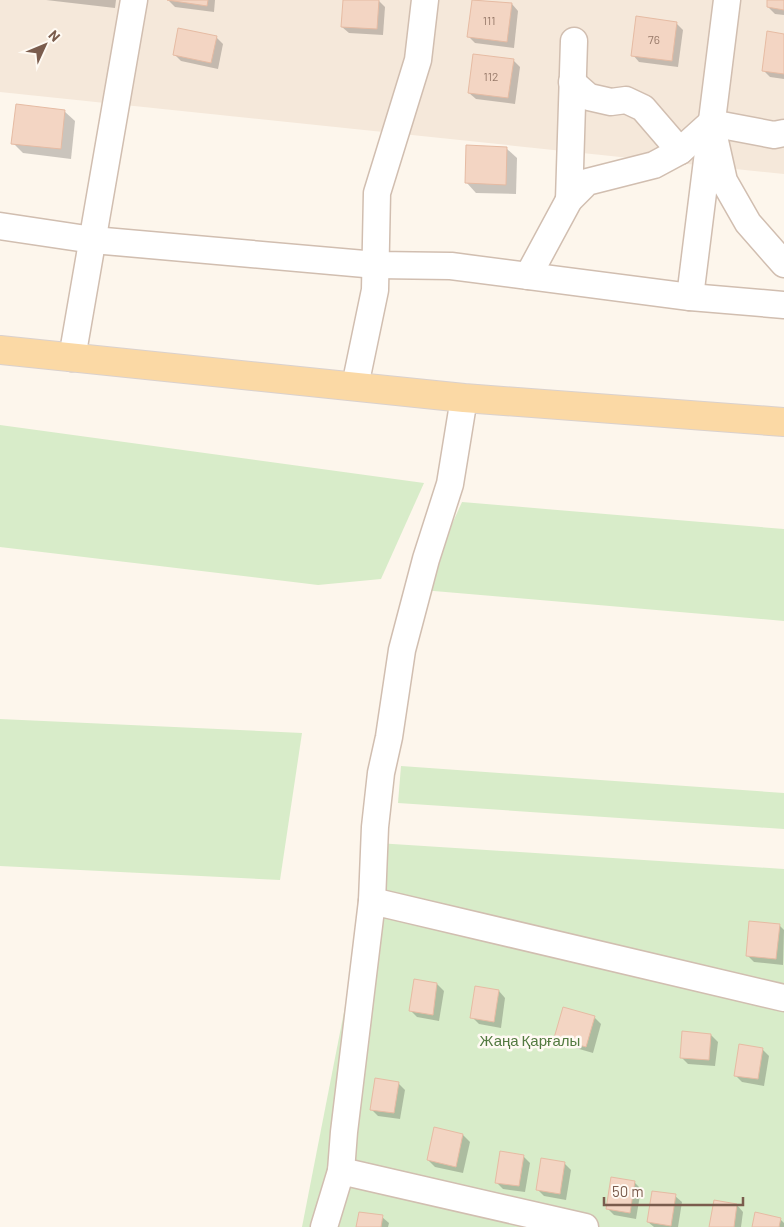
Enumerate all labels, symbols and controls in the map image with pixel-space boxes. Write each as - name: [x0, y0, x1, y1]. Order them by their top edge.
- house number: 111: [483, 13, 495, 27]
- north arrow: [20, 20, 70, 70]
- text: N: [45, 26, 64, 45]
- house number: 76: [648, 32, 660, 46]
- house number: 112: [484, 69, 498, 83]
- park label: Жаңа Қарғалы: [480, 1031, 580, 1049]
- scale bar: [604, 1174, 743, 1206]
- text: 50 m: [612, 1182, 644, 1200]

